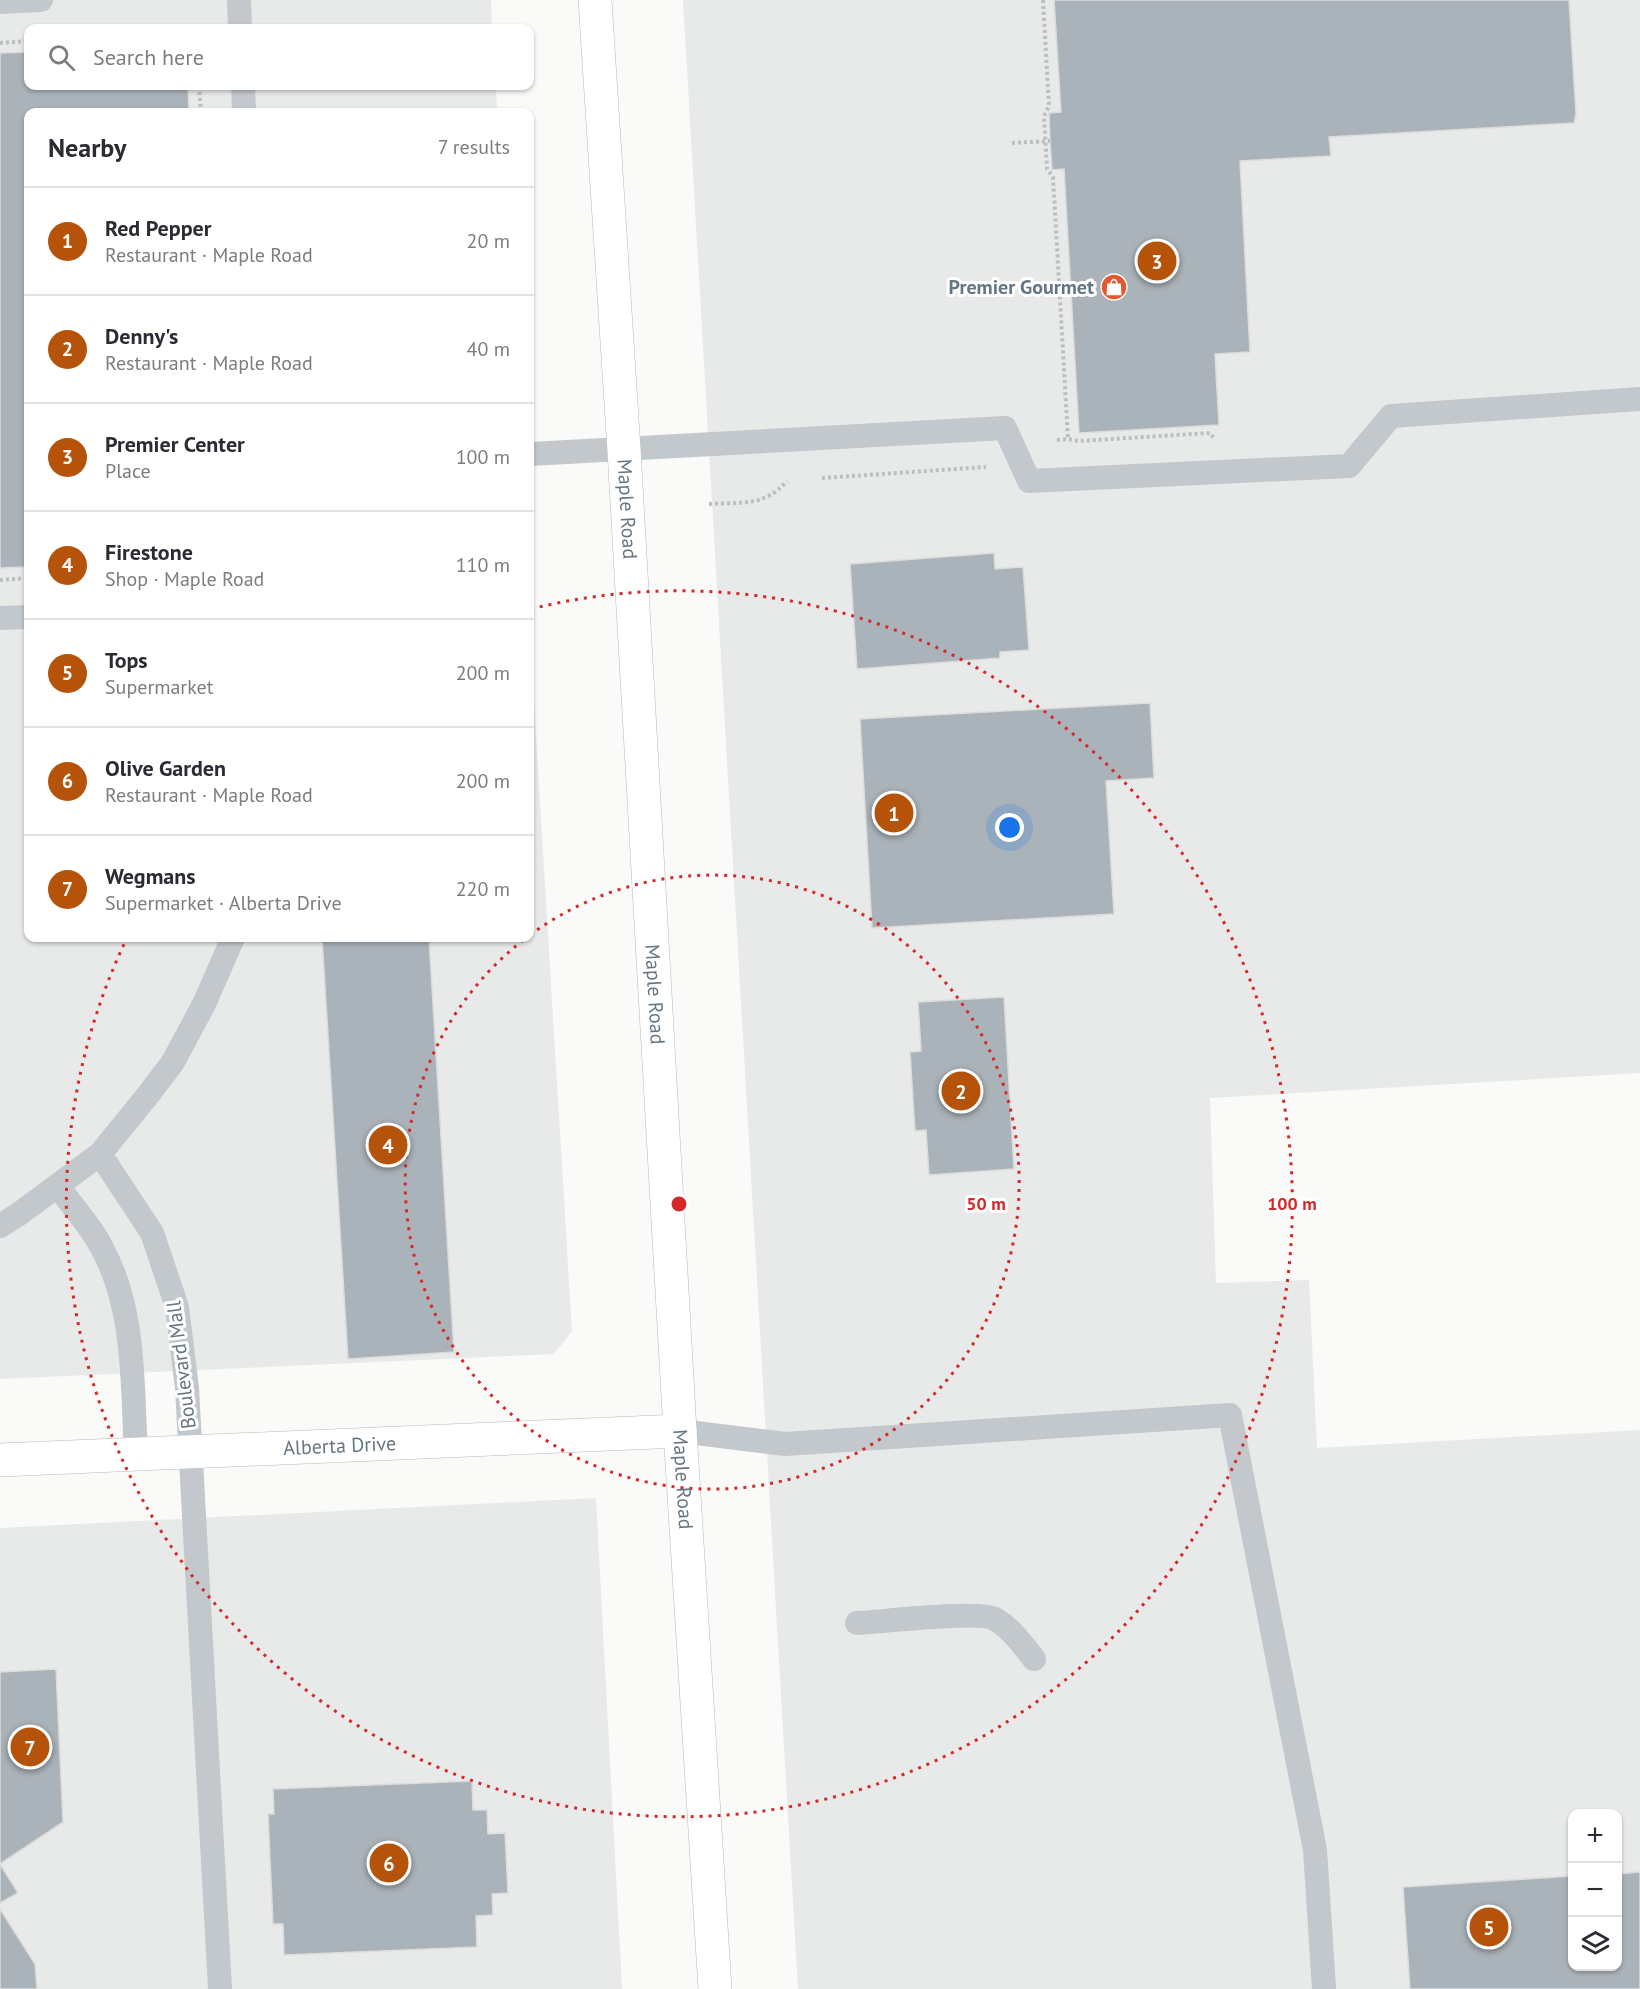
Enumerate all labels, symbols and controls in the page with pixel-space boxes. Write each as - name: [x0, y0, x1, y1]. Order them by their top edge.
- search box: [24, 24, 534, 90]
- icon: search: [45, 41, 78, 74]
- text: Search here: [93, 43, 204, 71]
- text: Nearby: [48, 131, 126, 164]
- text: 7 results: [438, 134, 510, 160]
- text: Red Pepper: [105, 214, 211, 242]
- text: 1: [62, 228, 73, 254]
- text: 20 m: [467, 228, 510, 254]
- pin: 3: [1138, 238, 1176, 284]
- text: Restaurant · Maple Road: [105, 242, 313, 268]
- shop icon: Premier Gourmet: [1099, 272, 1129, 302]
- place label: Premier Gourmet: [949, 274, 1094, 300]
- text: Denny's: [105, 322, 178, 350]
- text: 2: [62, 336, 73, 362]
- text: 40 m: [467, 336, 510, 362]
- text: Restaurant · Maple Road: [105, 350, 313, 376]
- text: Premier Center: [105, 430, 245, 458]
- text: 3: [62, 444, 73, 470]
- text: 100 m: [456, 444, 510, 470]
- text: Place: [105, 458, 151, 484]
- street label: Maple Road: [612, 458, 643, 560]
- text: Firestone: [105, 538, 193, 566]
- text: 4: [62, 552, 73, 578]
- text: 110 m: [456, 552, 510, 578]
- text: Shop · Maple Road: [105, 566, 264, 592]
- text: Tops: [105, 646, 148, 674]
- text: 5: [62, 660, 73, 686]
- text: 200 m: [456, 660, 510, 686]
- text: Supermarket: [105, 674, 213, 700]
- text: Olive Garden: [105, 754, 226, 782]
- text: 6: [62, 768, 73, 794]
- text: 200 m: [456, 768, 510, 794]
- text: Restaurant · Maple Road: [105, 782, 313, 808]
- pin: 1: [874, 790, 914, 836]
- your location: [995, 813, 1024, 842]
- text: Wegmans: [105, 862, 196, 890]
- text: 7: [62, 876, 73, 902]
- text: 220 m: [456, 876, 510, 902]
- text: Supermarket · Alberta Drive: [105, 890, 342, 916]
- street label: Maple Road: [639, 943, 671, 1045]
- pin: 2: [942, 1068, 980, 1114]
- pin: 4: [368, 1122, 408, 1168]
- text: 50 m: [966, 1192, 1006, 1215]
- text: 100 m: [1267, 1192, 1317, 1215]
- centre of rings: [669, 1194, 689, 1214]
- street label: Boulevard Mall: [160, 1299, 202, 1430]
- street label: Maple Road: [667, 1429, 699, 1530]
- street label: Alberta Drive: [283, 1430, 397, 1461]
- pin: 7: [10, 1724, 50, 1770]
- map controls: [1568, 1809, 1622, 1971]
- button: +: [1568, 1809, 1622, 1863]
- pin: 6: [370, 1840, 408, 1886]
- button: −: [1568, 1863, 1622, 1917]
- pin: 5: [1470, 1904, 1508, 1950]
- button: layers: [1568, 1917, 1622, 1971]

